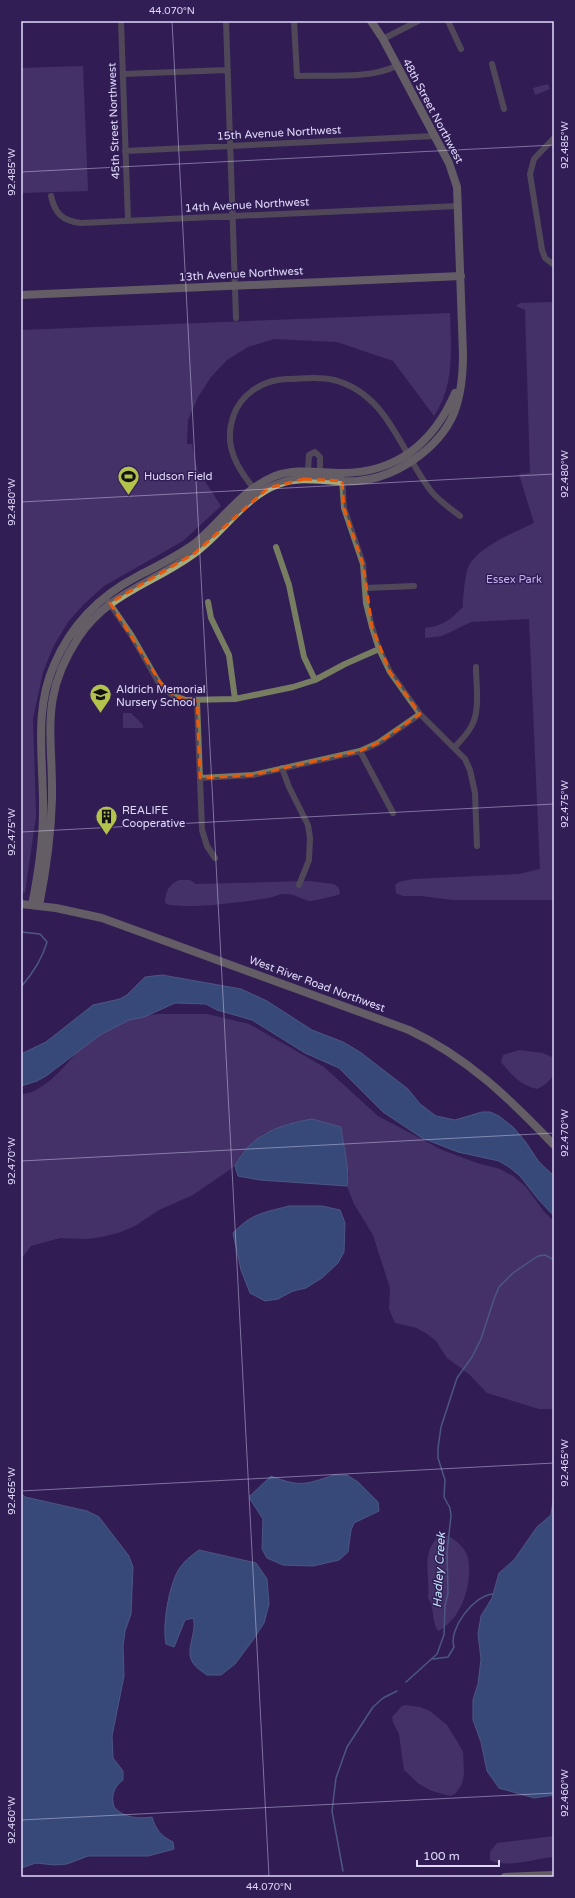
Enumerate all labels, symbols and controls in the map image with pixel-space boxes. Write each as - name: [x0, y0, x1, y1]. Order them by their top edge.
- text: 44.070°N: [149, 5, 195, 17]
- street label: 48th Street Northwest: [400, 56, 466, 166]
- street label: 45th Street Northwest: [105, 63, 123, 179]
- text: 92.485°W: [559, 121, 571, 169]
- street label: 15th Avenue Northwest: [216, 123, 342, 143]
- text: 92.485°W: [6, 148, 18, 196]
- street label: 14th Avenue Northwest: [184, 195, 310, 215]
- street label: 13th Avenue Northwest: [178, 264, 304, 284]
- text: 92.480°W: [559, 450, 571, 498]
- sports icon: Hudson Field: [115, 463, 141, 496]
- place label: Hudson Field: [144, 470, 213, 483]
- text: 92.480°W: [6, 478, 18, 526]
- park label: Essex Park: [486, 573, 542, 586]
- school or university icon: Aldrich Memorial Nursery School: [87, 682, 113, 715]
- place label: Aldrich Memorial Nursery School: [116, 683, 206, 709]
- text: 92.475°W: [559, 780, 571, 828]
- building icon: REALIFE Cooperative: [94, 803, 120, 836]
- place label: REALIFE Cooperative: [122, 804, 185, 830]
- text: 92.475°W: [6, 808, 18, 856]
- street label: West River Road Northwest: [247, 953, 387, 1015]
- text: 92.470°W: [559, 1109, 571, 1157]
- text: 92.470°W: [6, 1137, 18, 1185]
- text: 92.465°W: [559, 1439, 571, 1487]
- text: 92.465°W: [6, 1467, 18, 1515]
- water label: Hadley Creek: [430, 1531, 448, 1608]
- text: 92.460°W: [559, 1769, 571, 1817]
- text: 92.460°W: [6, 1796, 18, 1844]
- scale bar: [417, 1842, 499, 1868]
- text: 100 m: [423, 1849, 460, 1863]
- text: 44.070°N: [246, 1881, 292, 1893]

